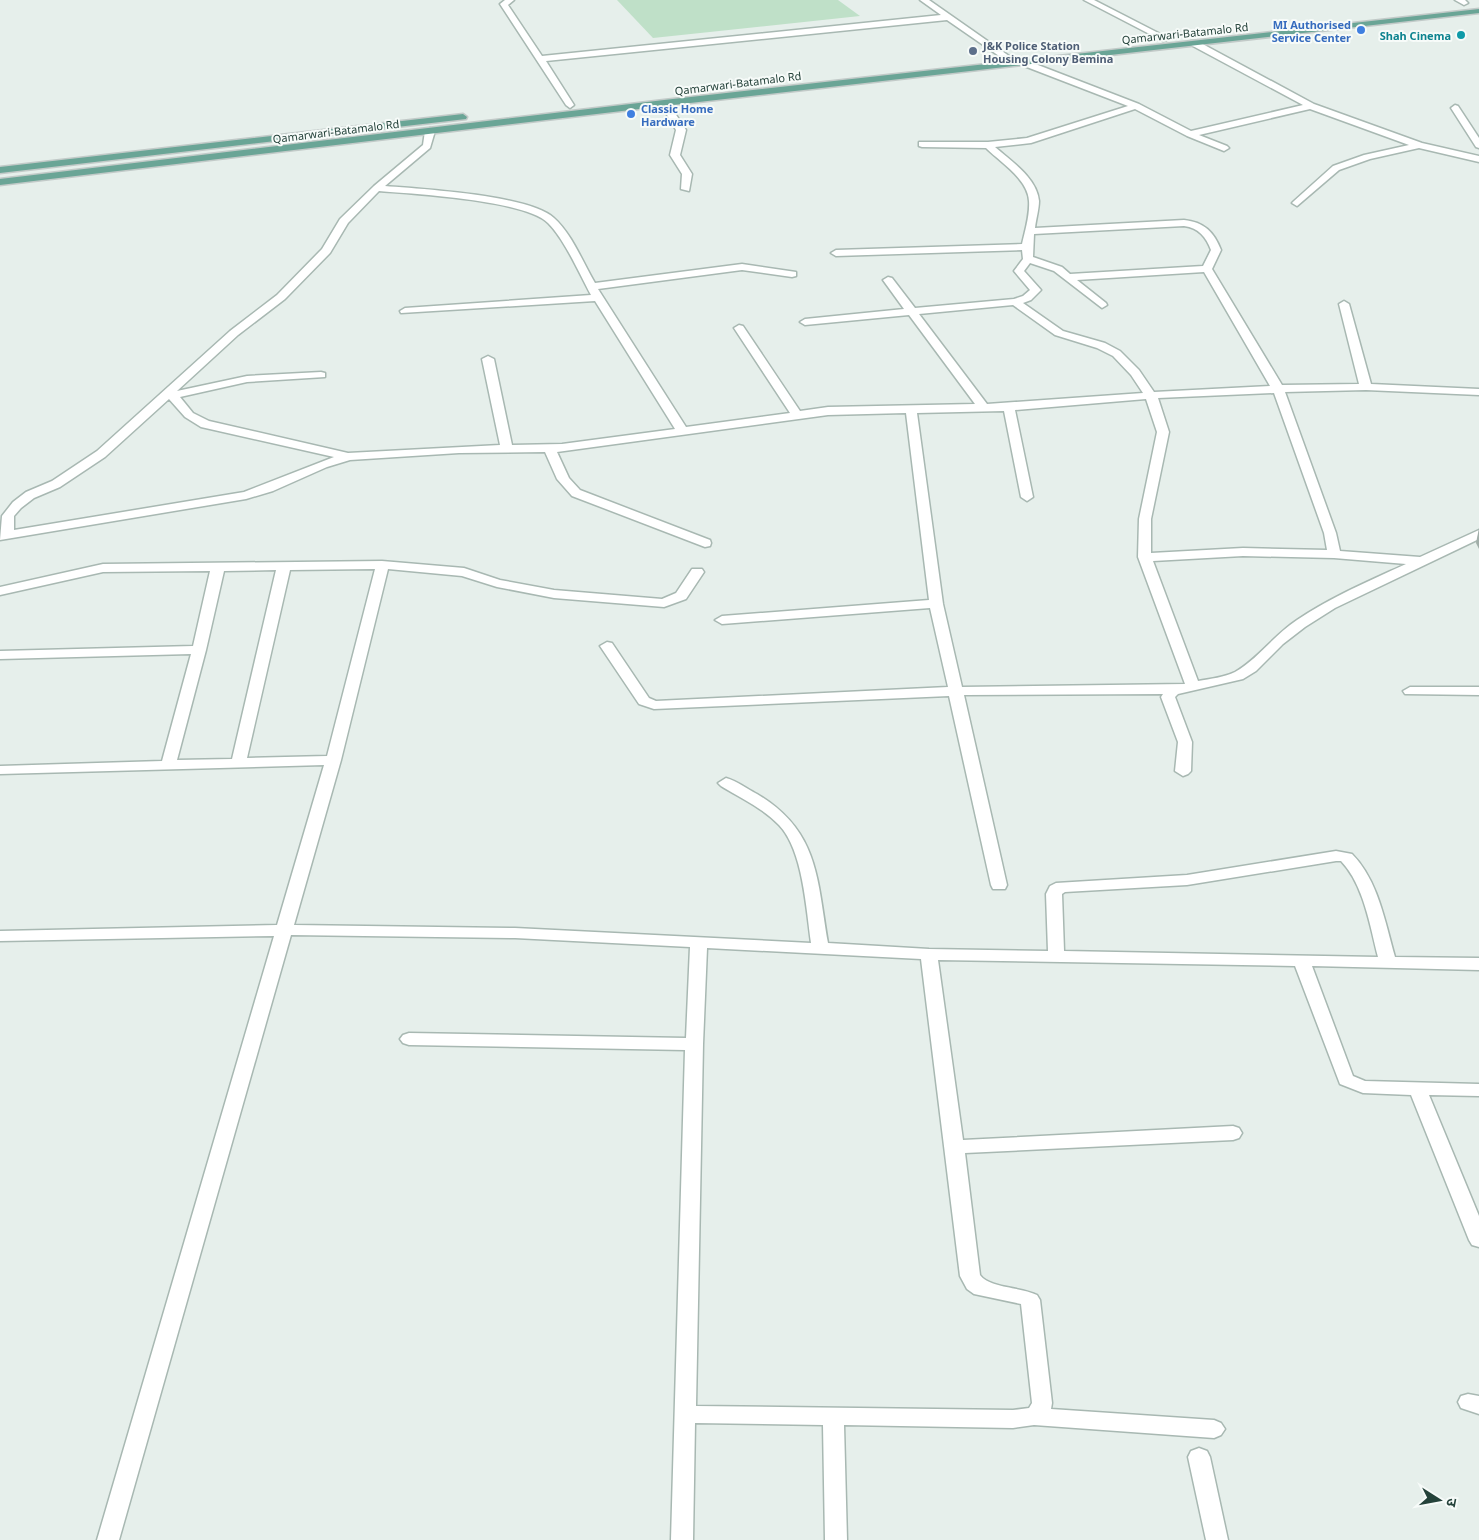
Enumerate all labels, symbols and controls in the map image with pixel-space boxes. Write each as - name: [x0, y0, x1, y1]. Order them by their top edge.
- place label: MI Authorised Service Center: [1272, 17, 1351, 45]
- street label: Qamarwari-Batamalo Rd: [1121, 19, 1249, 47]
- marker: MI Authorised Service Center: [1355, 24, 1367, 36]
- place label: Shah Cinema: [1380, 28, 1451, 43]
- marker: Shah Cinema: [1455, 29, 1467, 41]
- place label: J&K Police Station Housing Colony Bemina: [982, 38, 1113, 66]
- marker: J&K Police Station Housing Colony Bemina: [967, 45, 979, 57]
- street label: Qamarwari-Batamalo Rd: [674, 68, 802, 98]
- place label: Classic Home Hardware: [641, 101, 714, 129]
- marker: Classic Home Hardware: [625, 108, 637, 120]
- street label: Qamarwari-Batamalo Rd: [272, 116, 400, 146]
- north arrow: [1414, 1475, 1464, 1525]
- text: उ: [1442, 1497, 1462, 1509]

